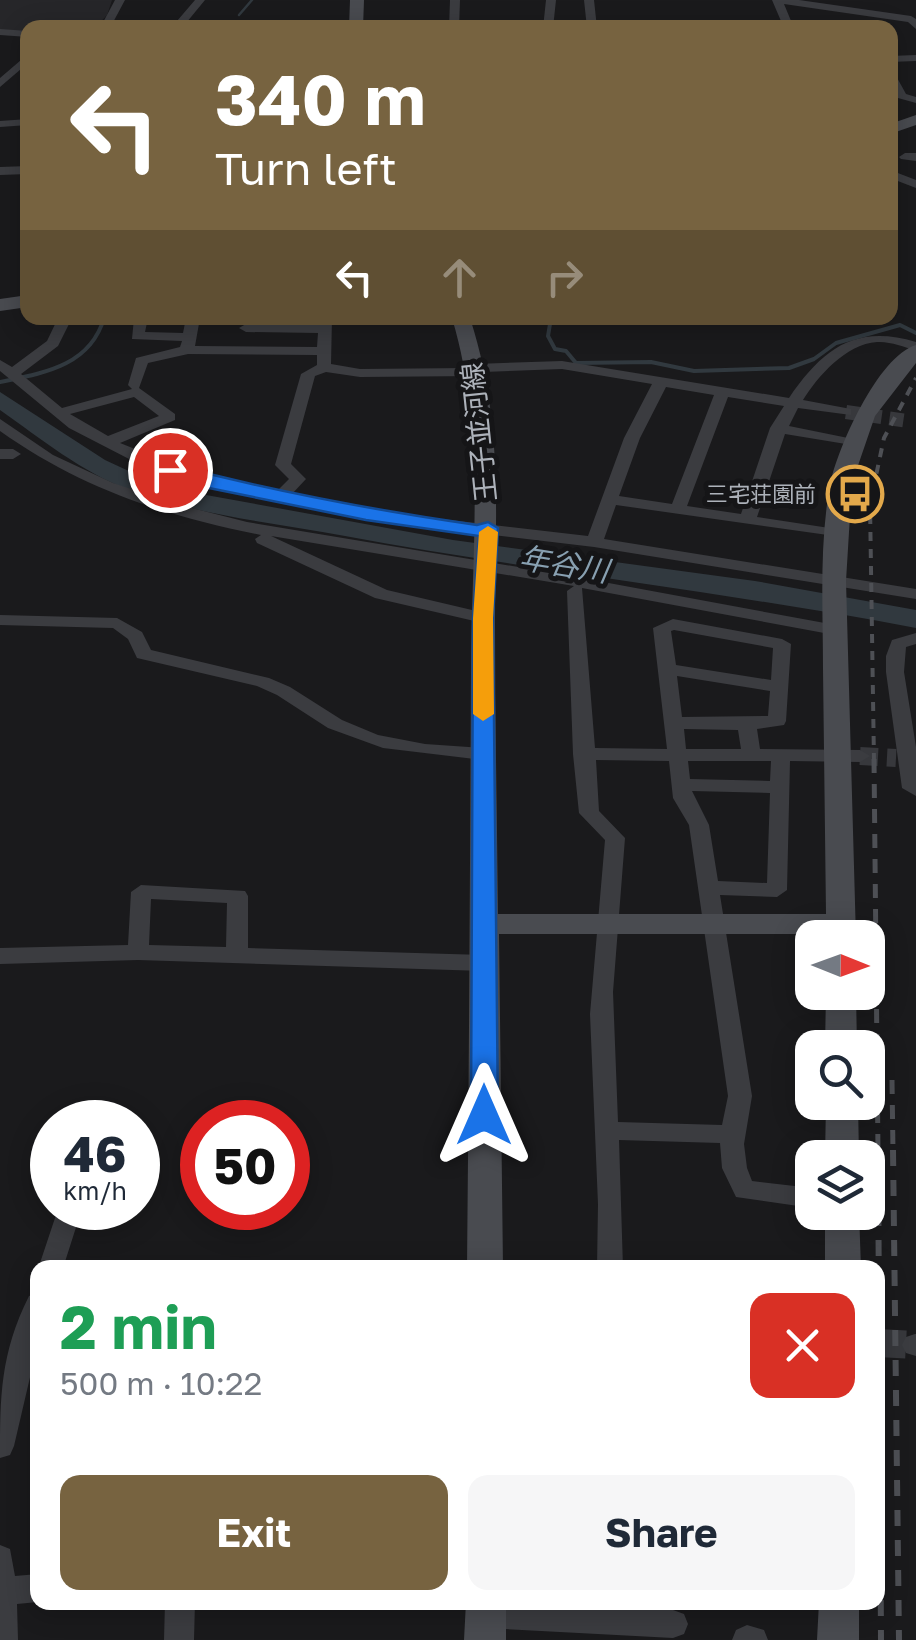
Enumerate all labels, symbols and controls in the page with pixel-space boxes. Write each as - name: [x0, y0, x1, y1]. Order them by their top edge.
- text: 340 m: [215, 56, 426, 140]
- icon: left: [50, 60, 180, 190]
- text: Turn left: [215, 141, 397, 195]
- icon: left: [327, 250, 382, 305]
- icon: ahead: [432, 250, 487, 305]
- icon: right: [537, 250, 592, 305]
- street label: 王子並河線: [455, 361, 502, 503]
- pin: [128, 428, 213, 513]
- icon: arrive: [143, 443, 198, 498]
- bus stop icon: 三宅荘園前: [825, 464, 885, 524]
- place label: 三宅荘園前: [706, 480, 816, 507]
- water label: 年谷川: [517, 539, 614, 589]
- north arrow: [795, 920, 885, 1010]
- map controls: [795, 920, 885, 1230]
- button: search: [795, 1030, 885, 1120]
- position arrow: [432, 1063, 536, 1167]
- speed limit sign: 50: [180, 1100, 310, 1230]
- text: 46: [63, 1123, 126, 1183]
- button: layers: [795, 1140, 885, 1230]
- text: km/h: [63, 1175, 127, 1206]
- text: 2 min: [60, 1290, 217, 1362]
- button: close: [750, 1293, 855, 1398]
- text: 500 m · 10:22: [60, 1364, 262, 1402]
- button: Exit: [60, 1475, 448, 1590]
- button: Share: [468, 1475, 855, 1590]

